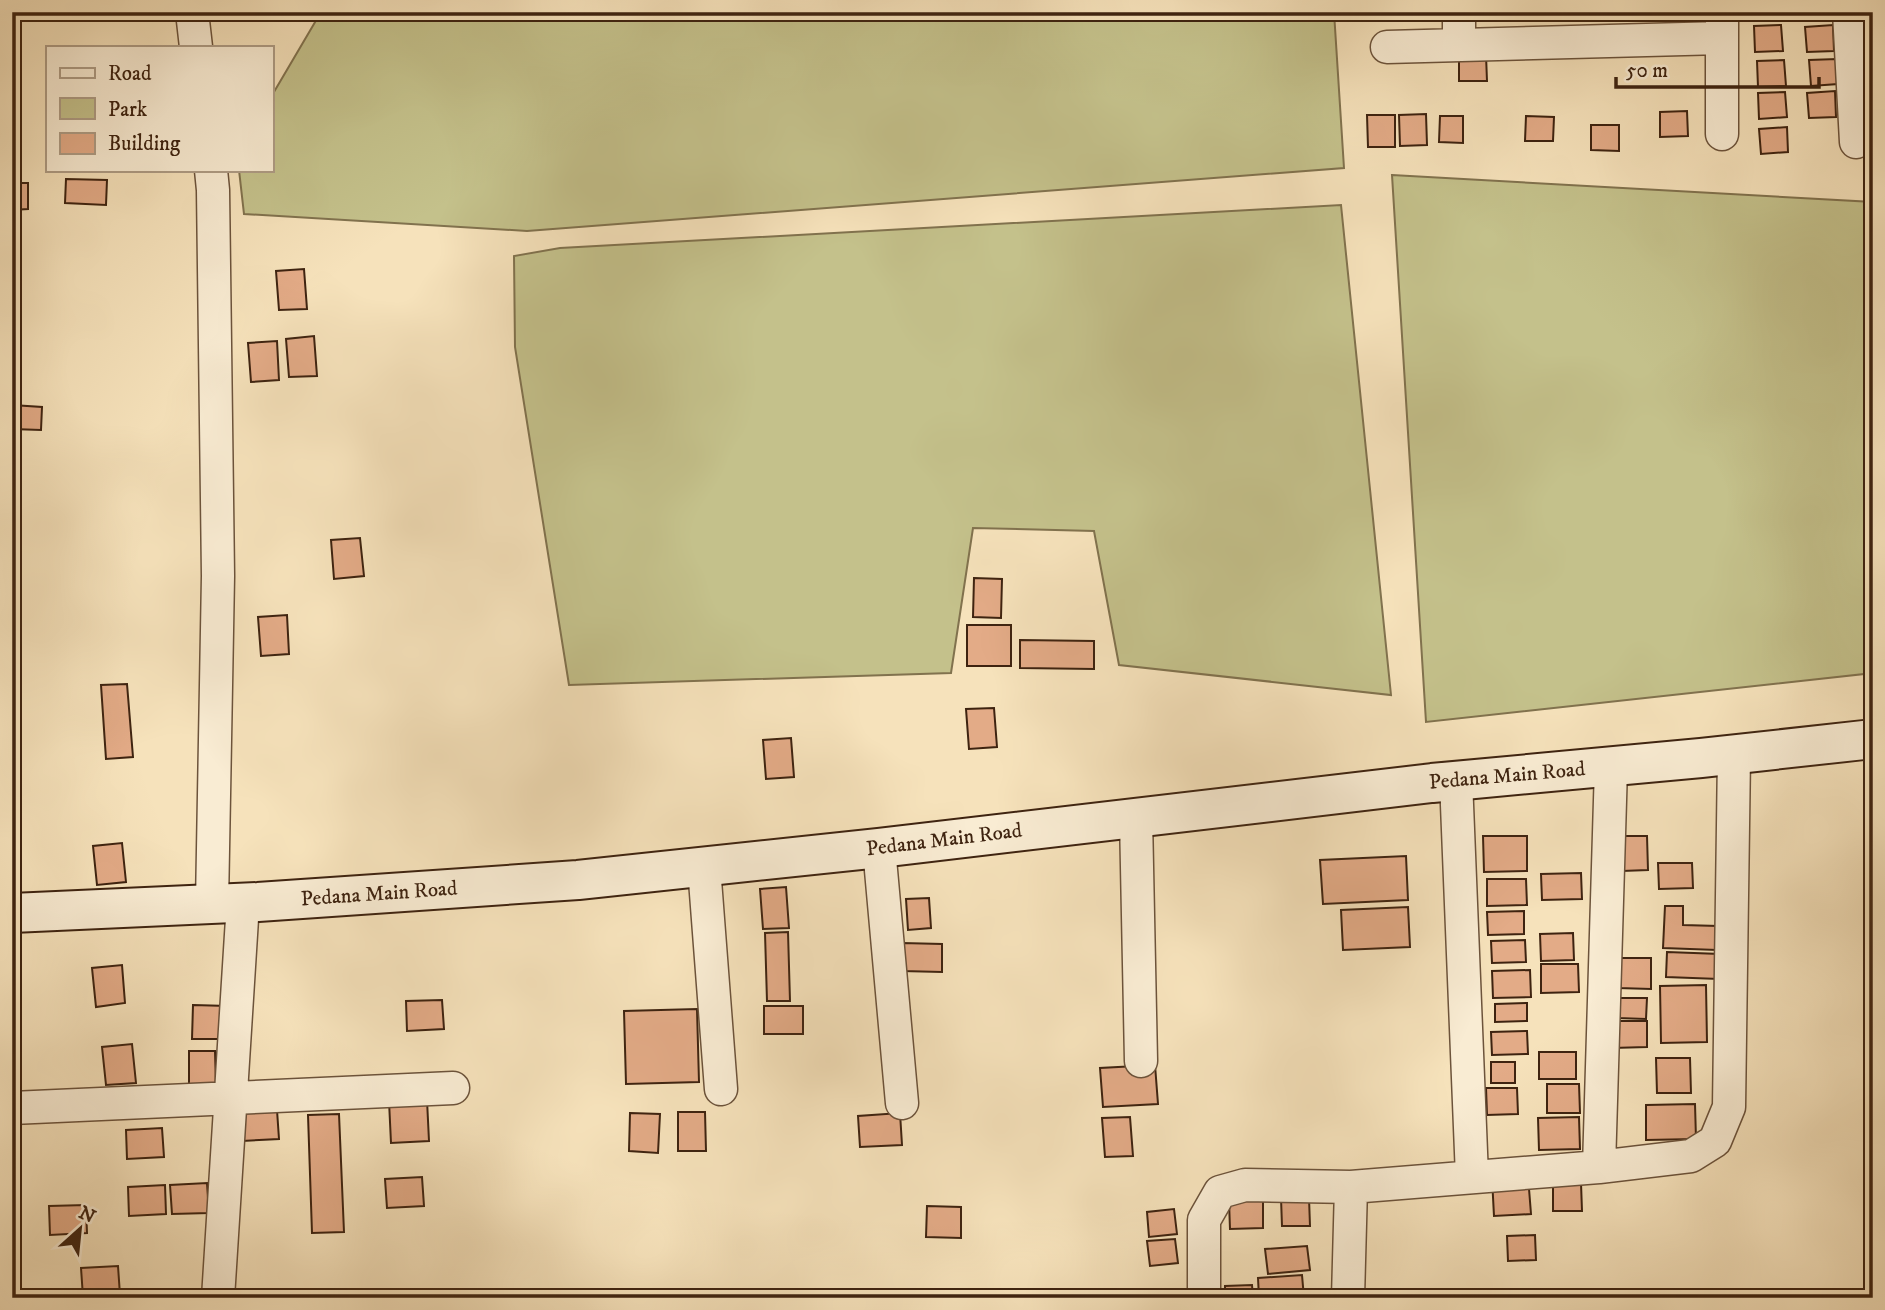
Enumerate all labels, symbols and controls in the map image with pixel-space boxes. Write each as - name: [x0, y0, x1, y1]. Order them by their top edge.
- legend: [46, 46, 273, 172]
- scale bar: [1616, 46, 1818, 90]
- text: 50 m: [1626, 58, 1668, 84]
- text: Road: [108, 61, 152, 87]
- text: Park: [108, 97, 148, 123]
- text: Building: [108, 131, 181, 157]
- street label: Pedana Main Road: [1428, 756, 1587, 796]
- street label: Pedana Main Road: [865, 817, 1024, 862]
- street label: Pedana Main Road: [300, 876, 459, 912]
- north arrow: [46, 1194, 116, 1264]
- text: N: [75, 1201, 100, 1229]

